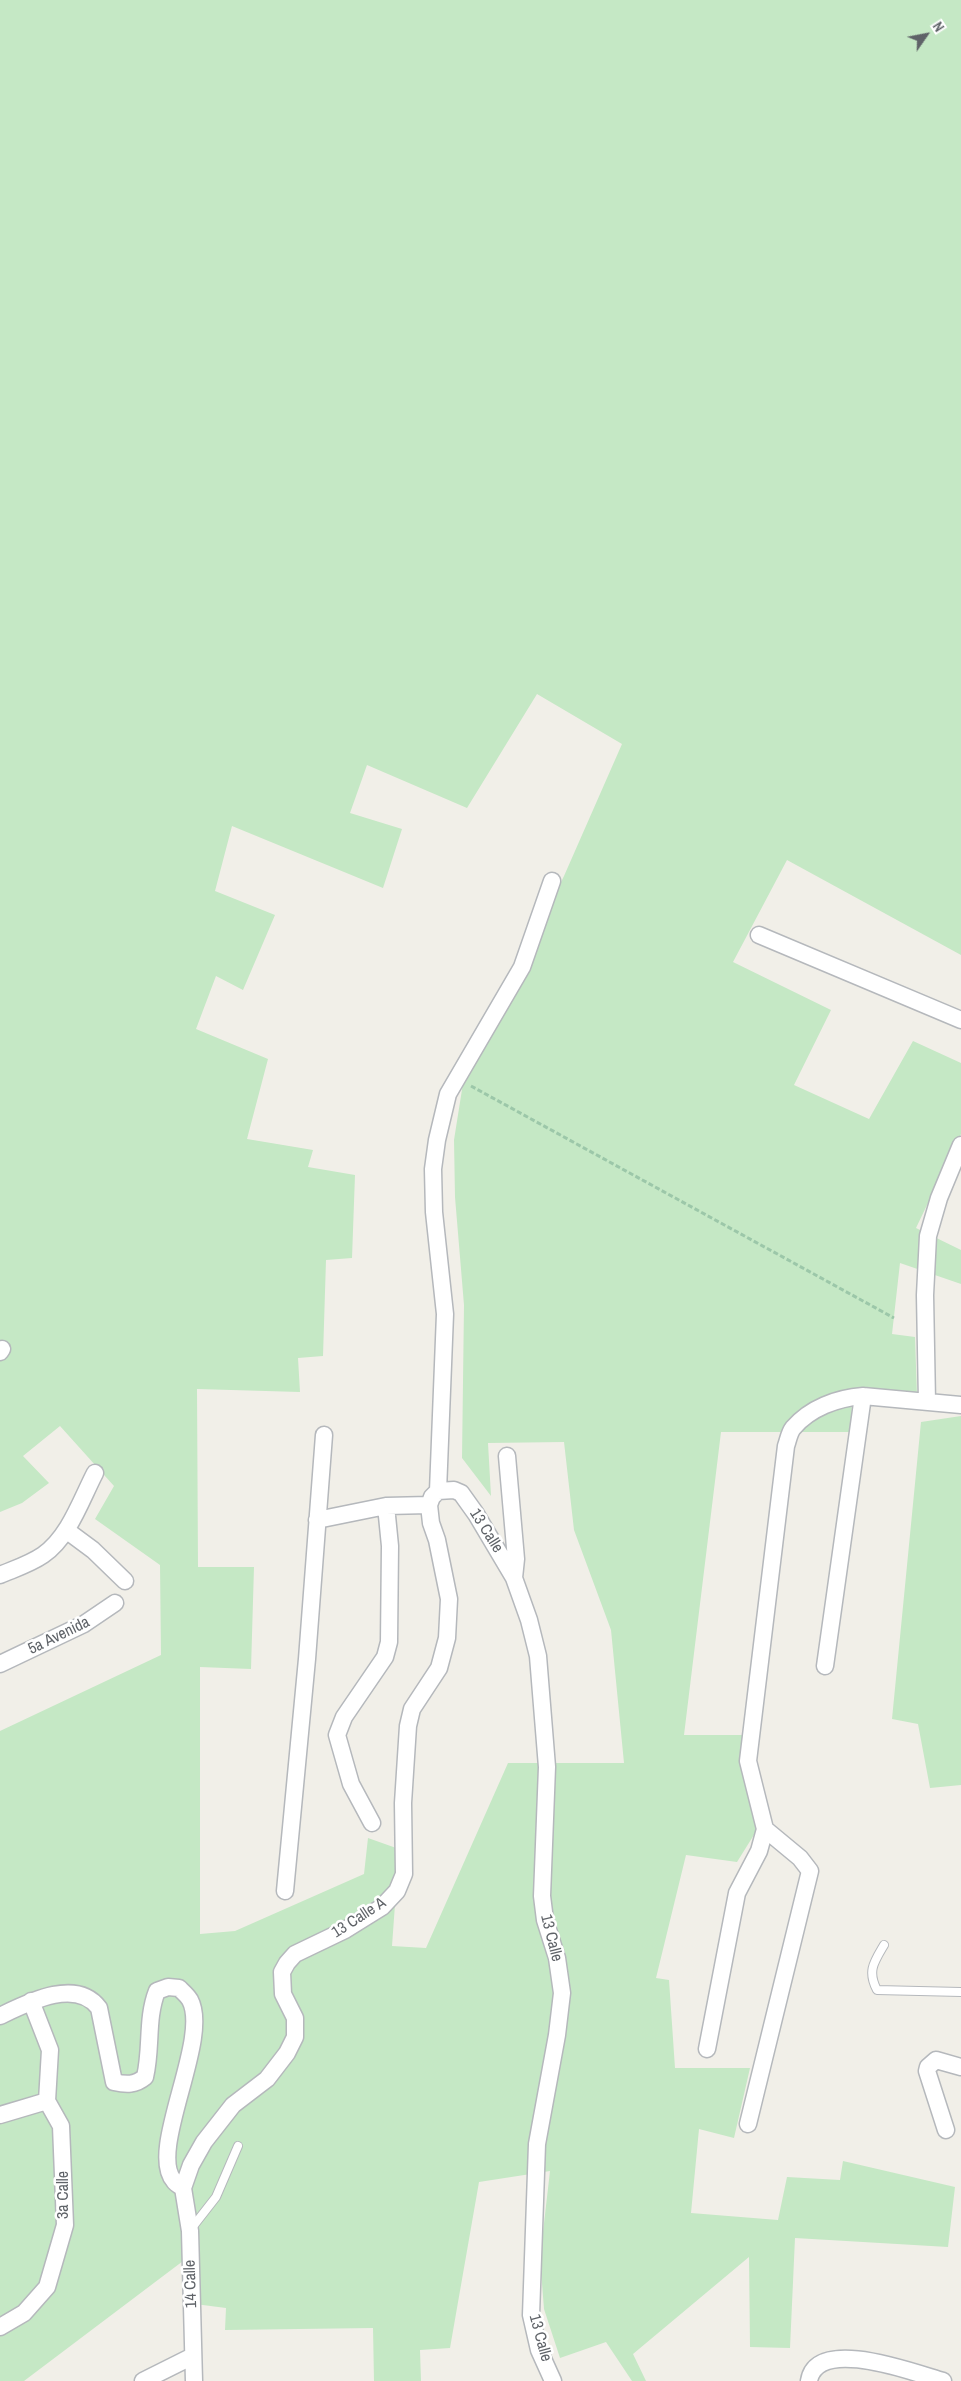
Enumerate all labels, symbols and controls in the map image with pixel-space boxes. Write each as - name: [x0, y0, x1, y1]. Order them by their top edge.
- north arrow: [901, 10, 951, 60]
- text: N: [929, 18, 948, 35]
- street label: 13 Calle: [465, 1506, 507, 1556]
- street label: 5a Avenida: [25, 1613, 93, 1659]
- street label: 13 Calle A: [328, 1893, 390, 1943]
- street label: 13 Calle: [536, 1912, 566, 1964]
- street label: 3a Calle: [54, 2171, 74, 2219]
- street label: 14 Calle: [181, 2260, 201, 2308]
- street label: 13 Calle: [524, 2312, 556, 2364]

